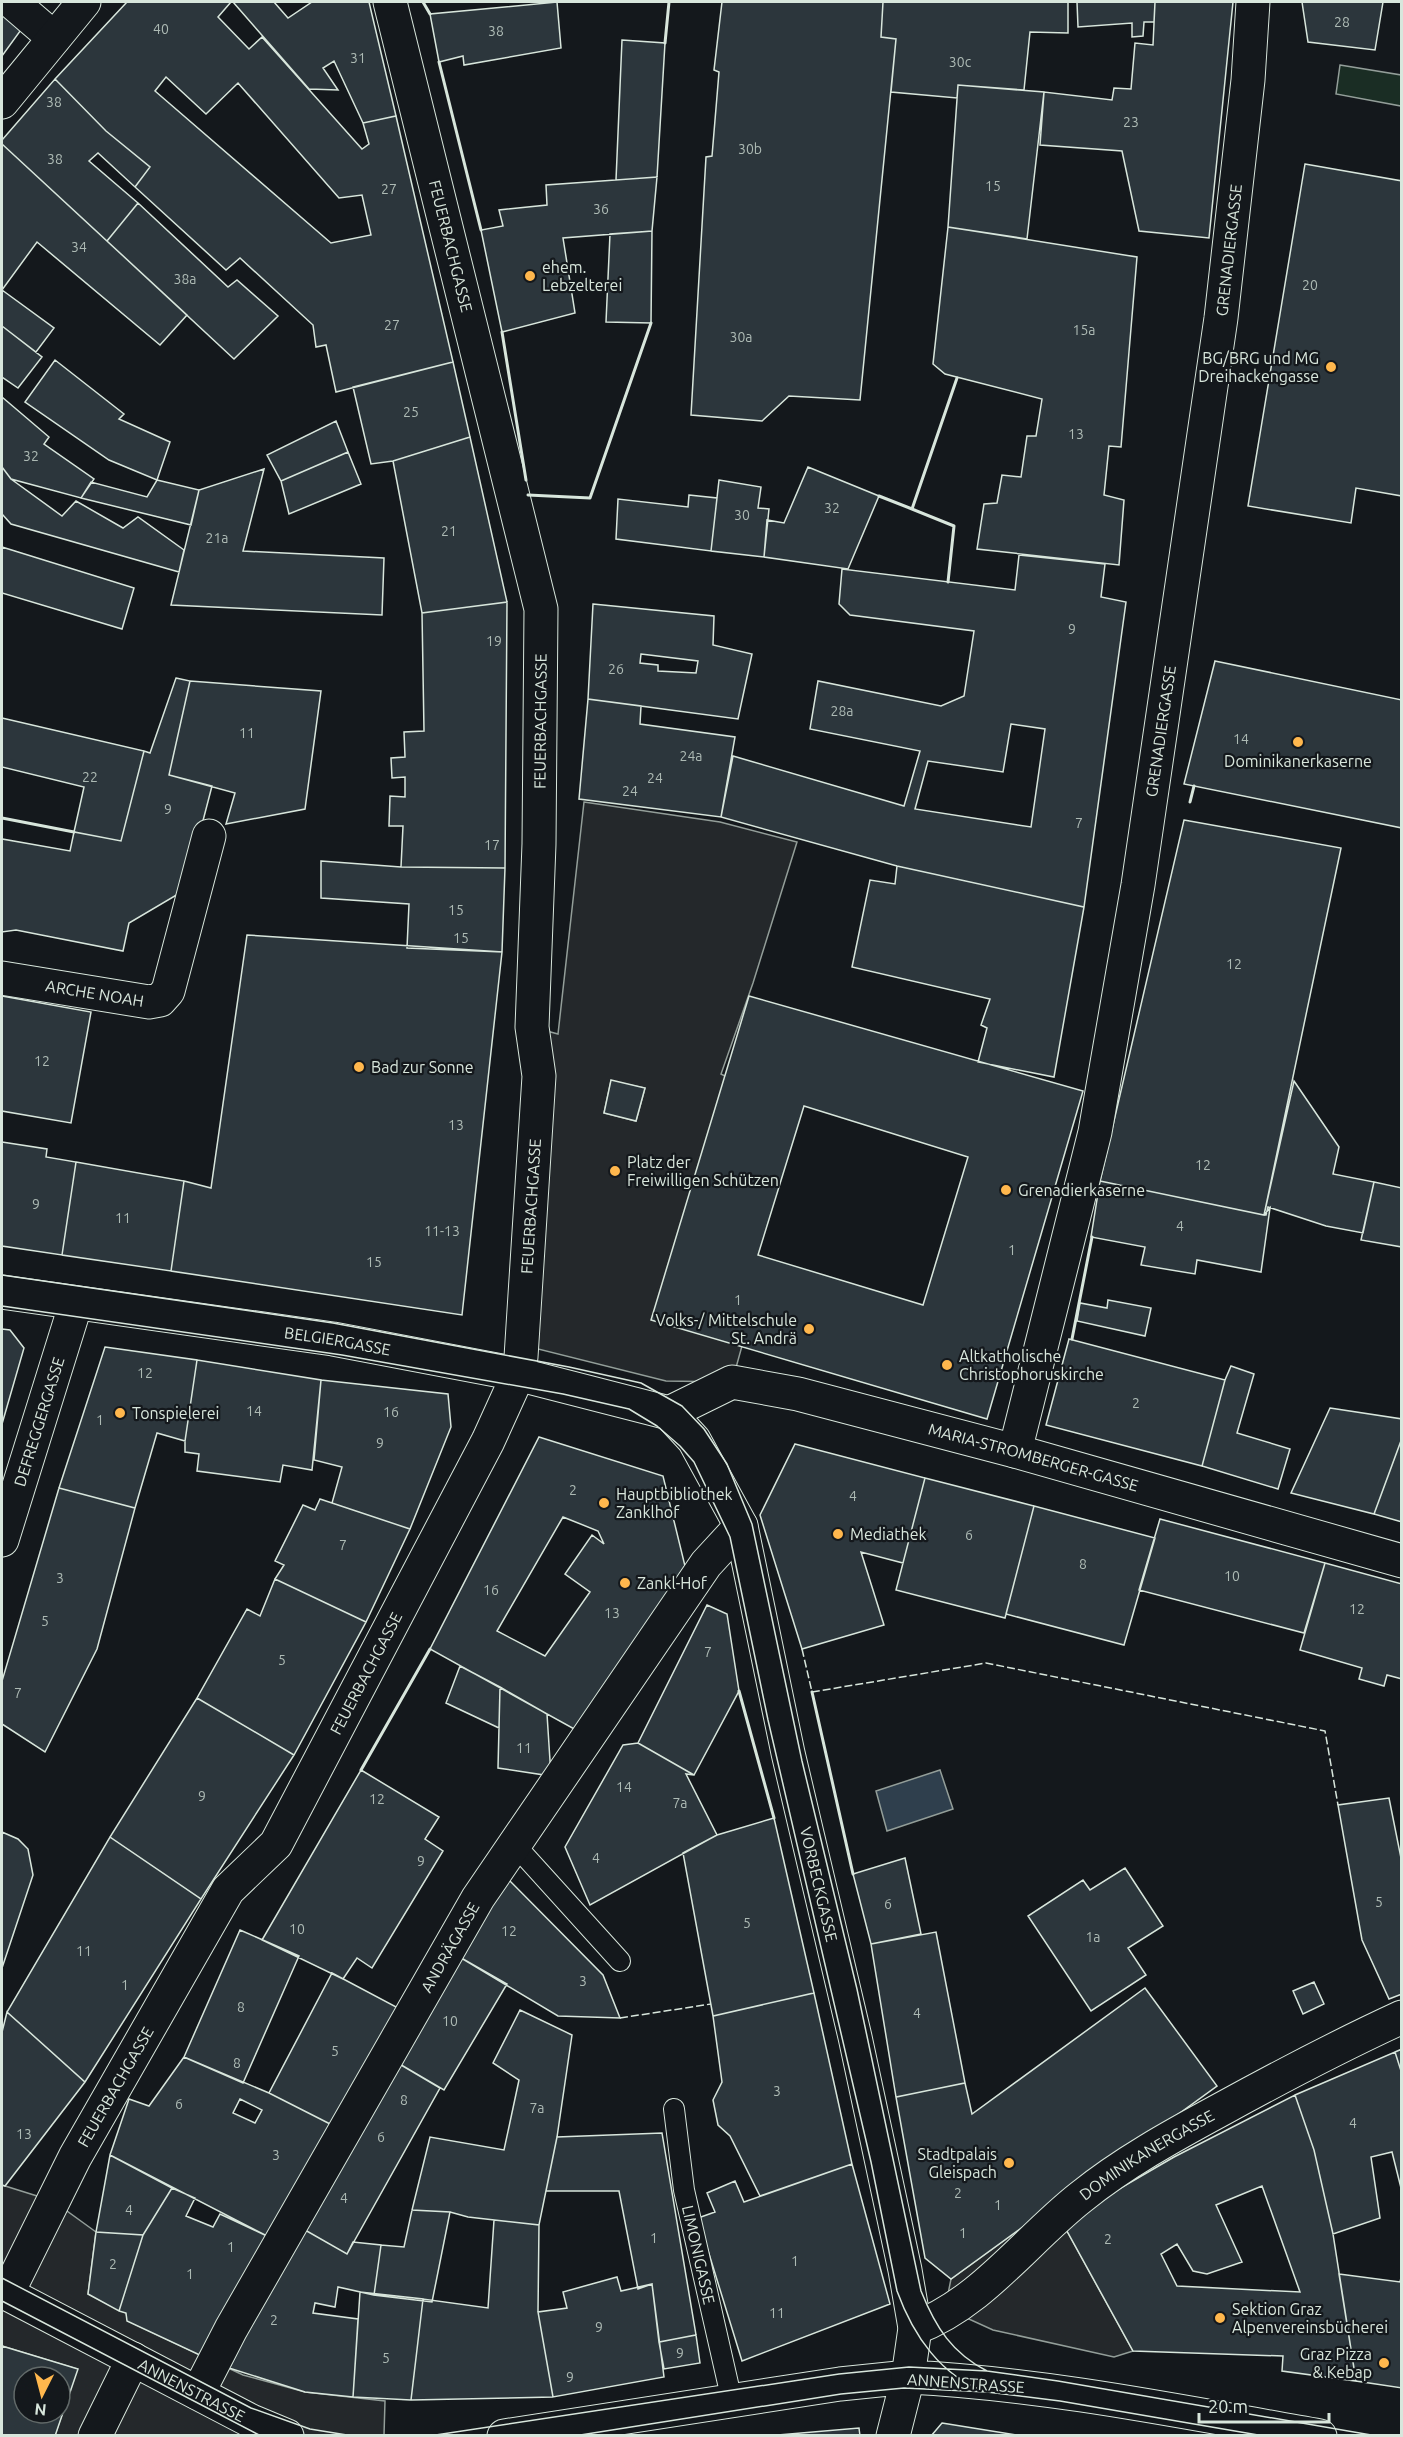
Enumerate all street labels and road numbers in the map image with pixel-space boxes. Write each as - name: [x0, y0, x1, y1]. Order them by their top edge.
- street label: FEUERBACHGASSE: [426, 178, 476, 314]
- street label: GRENADIERGASSE: [1212, 183, 1245, 317]
- street label: FEUERBACHGASSE: [530, 653, 550, 789]
- street label: GRENADIERGASSE: [1142, 664, 1179, 798]
- street label: ARCHE NOAH: [44, 976, 145, 1010]
- street label: FEUERBACHGASSE: [517, 1138, 544, 1275]
- street label: BELGIERGASSE: [283, 1323, 392, 1359]
- street label: DEFREGGERGASSE: [10, 1355, 68, 1489]
- street label: MARIA-STROMBERGER-GASSE: [926, 1420, 1141, 1495]
- street label: FEUERBACHGASSE: [326, 1609, 405, 1738]
- street label: VORBECKGASSE: [797, 1825, 841, 1943]
- street label: ANDRÄGASSE: [417, 1899, 483, 1995]
- street label: FEUERBACHGASSE: [74, 2023, 157, 2150]
- street label: DOMINIKANERGASSE: [1076, 2106, 1217, 2204]
- street label: LIMONIGASSE: [679, 2203, 719, 2306]
- street label: ANNENSTRASSE: [135, 2355, 248, 2425]
- street label: ANNENSTRASSE: [907, 2370, 1025, 2396]

